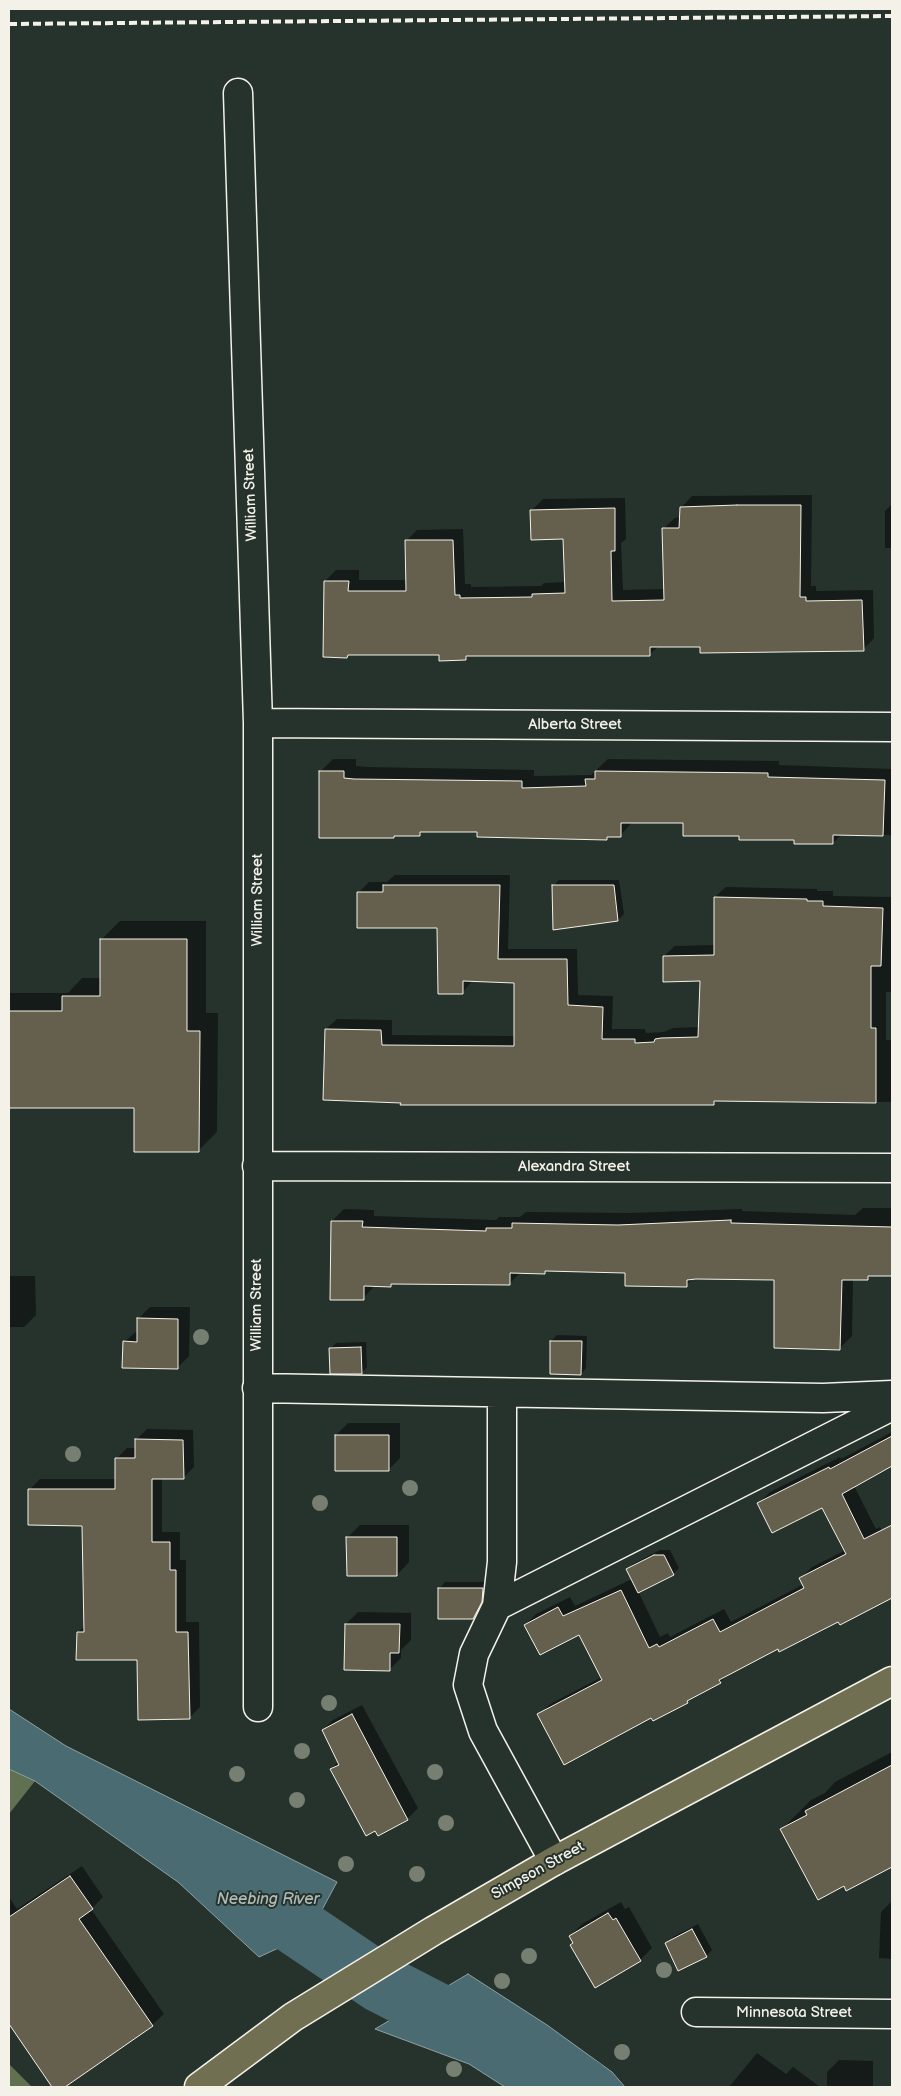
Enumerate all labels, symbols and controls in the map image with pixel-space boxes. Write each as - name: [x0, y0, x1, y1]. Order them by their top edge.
- street label: William Street: [240, 448, 262, 542]
- street label: Alberta Street: [528, 716, 622, 734]
- street label: William Street: [249, 854, 267, 946]
- street label: Alexandra Street: [518, 1158, 630, 1176]
- street label: William Street: [248, 1259, 266, 1351]
- street label: Simpson Street: [488, 1838, 588, 1904]
- water label: Neebing River: [217, 1890, 319, 1910]
- street label: Minnesota Street: [736, 2004, 852, 2022]

